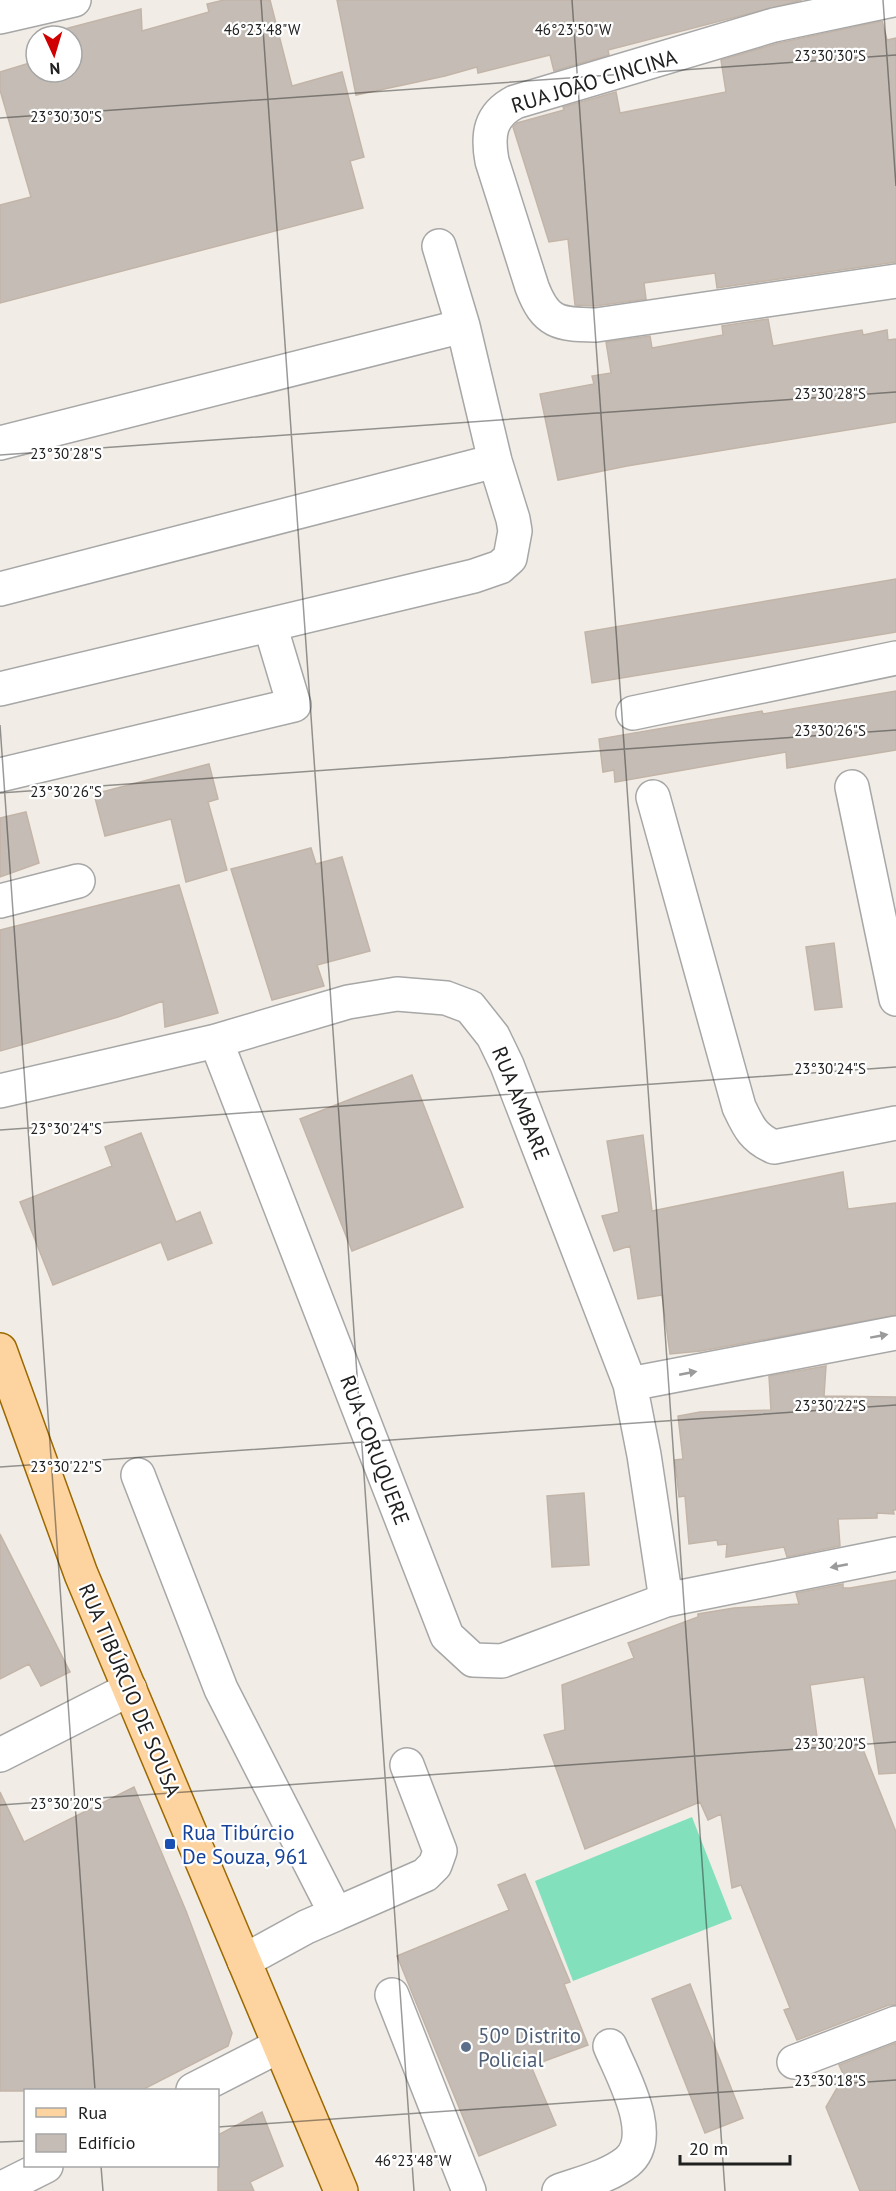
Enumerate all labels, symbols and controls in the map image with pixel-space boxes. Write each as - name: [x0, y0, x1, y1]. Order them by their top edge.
- text: 46°23'48"W: [224, 20, 301, 39]
- text: 46°23'50"W: [535, 20, 612, 39]
- north arrow: [24, 24, 84, 84]
- street label: RUA JOÃO CINCINA: [508, 43, 681, 119]
- text: 23°30'30"S: [794, 46, 866, 65]
- text: N: [49, 59, 61, 79]
- text: 23°30'30"S: [30, 107, 102, 126]
- text: 23°30'28"S: [794, 384, 866, 403]
- text: 23°30'28"S: [30, 444, 102, 463]
- text: 23°30'26"S: [794, 721, 866, 740]
- text: 23°30'26"S: [30, 782, 102, 801]
- street label: RUA AMBARE: [486, 1042, 556, 1164]
- text: 23°30'24"S: [794, 1059, 866, 1078]
- text: 23°30'24"S: [30, 1119, 102, 1138]
- one-way arrow: [870, 1331, 889, 1340]
- one-way arrow: [678, 1368, 697, 1377]
- street label: RUA CORUQUERE: [334, 1371, 416, 1529]
- text: 23°30'22"S: [794, 1396, 866, 1415]
- text: 23°30'22"S: [30, 1457, 102, 1476]
- one-way arrow: [829, 1562, 848, 1571]
- street label: RUA TIBÚRCIO DE SOUSA: [73, 1579, 187, 1801]
- text: 23°30'20"S: [794, 1734, 866, 1753]
- text: 23°30'20"S: [30, 1794, 102, 1813]
- place label: Rua Tibúrcio De Souza, 961: [182, 1819, 309, 1870]
- marker: Rua Tibúrcio De Souza, 961: [163, 1837, 177, 1851]
- place label: 50º Distrito Policial: [478, 2022, 581, 2073]
- marker: 50º Distrito Policial: [459, 2040, 473, 2054]
- text: 23°30'18"S: [794, 2071, 866, 2090]
- legend: [24, 2089, 219, 2167]
- text: Rua: [78, 2101, 107, 2124]
- scale bar: [680, 2128, 790, 2166]
- text: Edifício: [78, 2131, 135, 2154]
- text: 20 m: [689, 2137, 728, 2160]
- text: 46°23'48"W: [375, 2151, 452, 2170]

